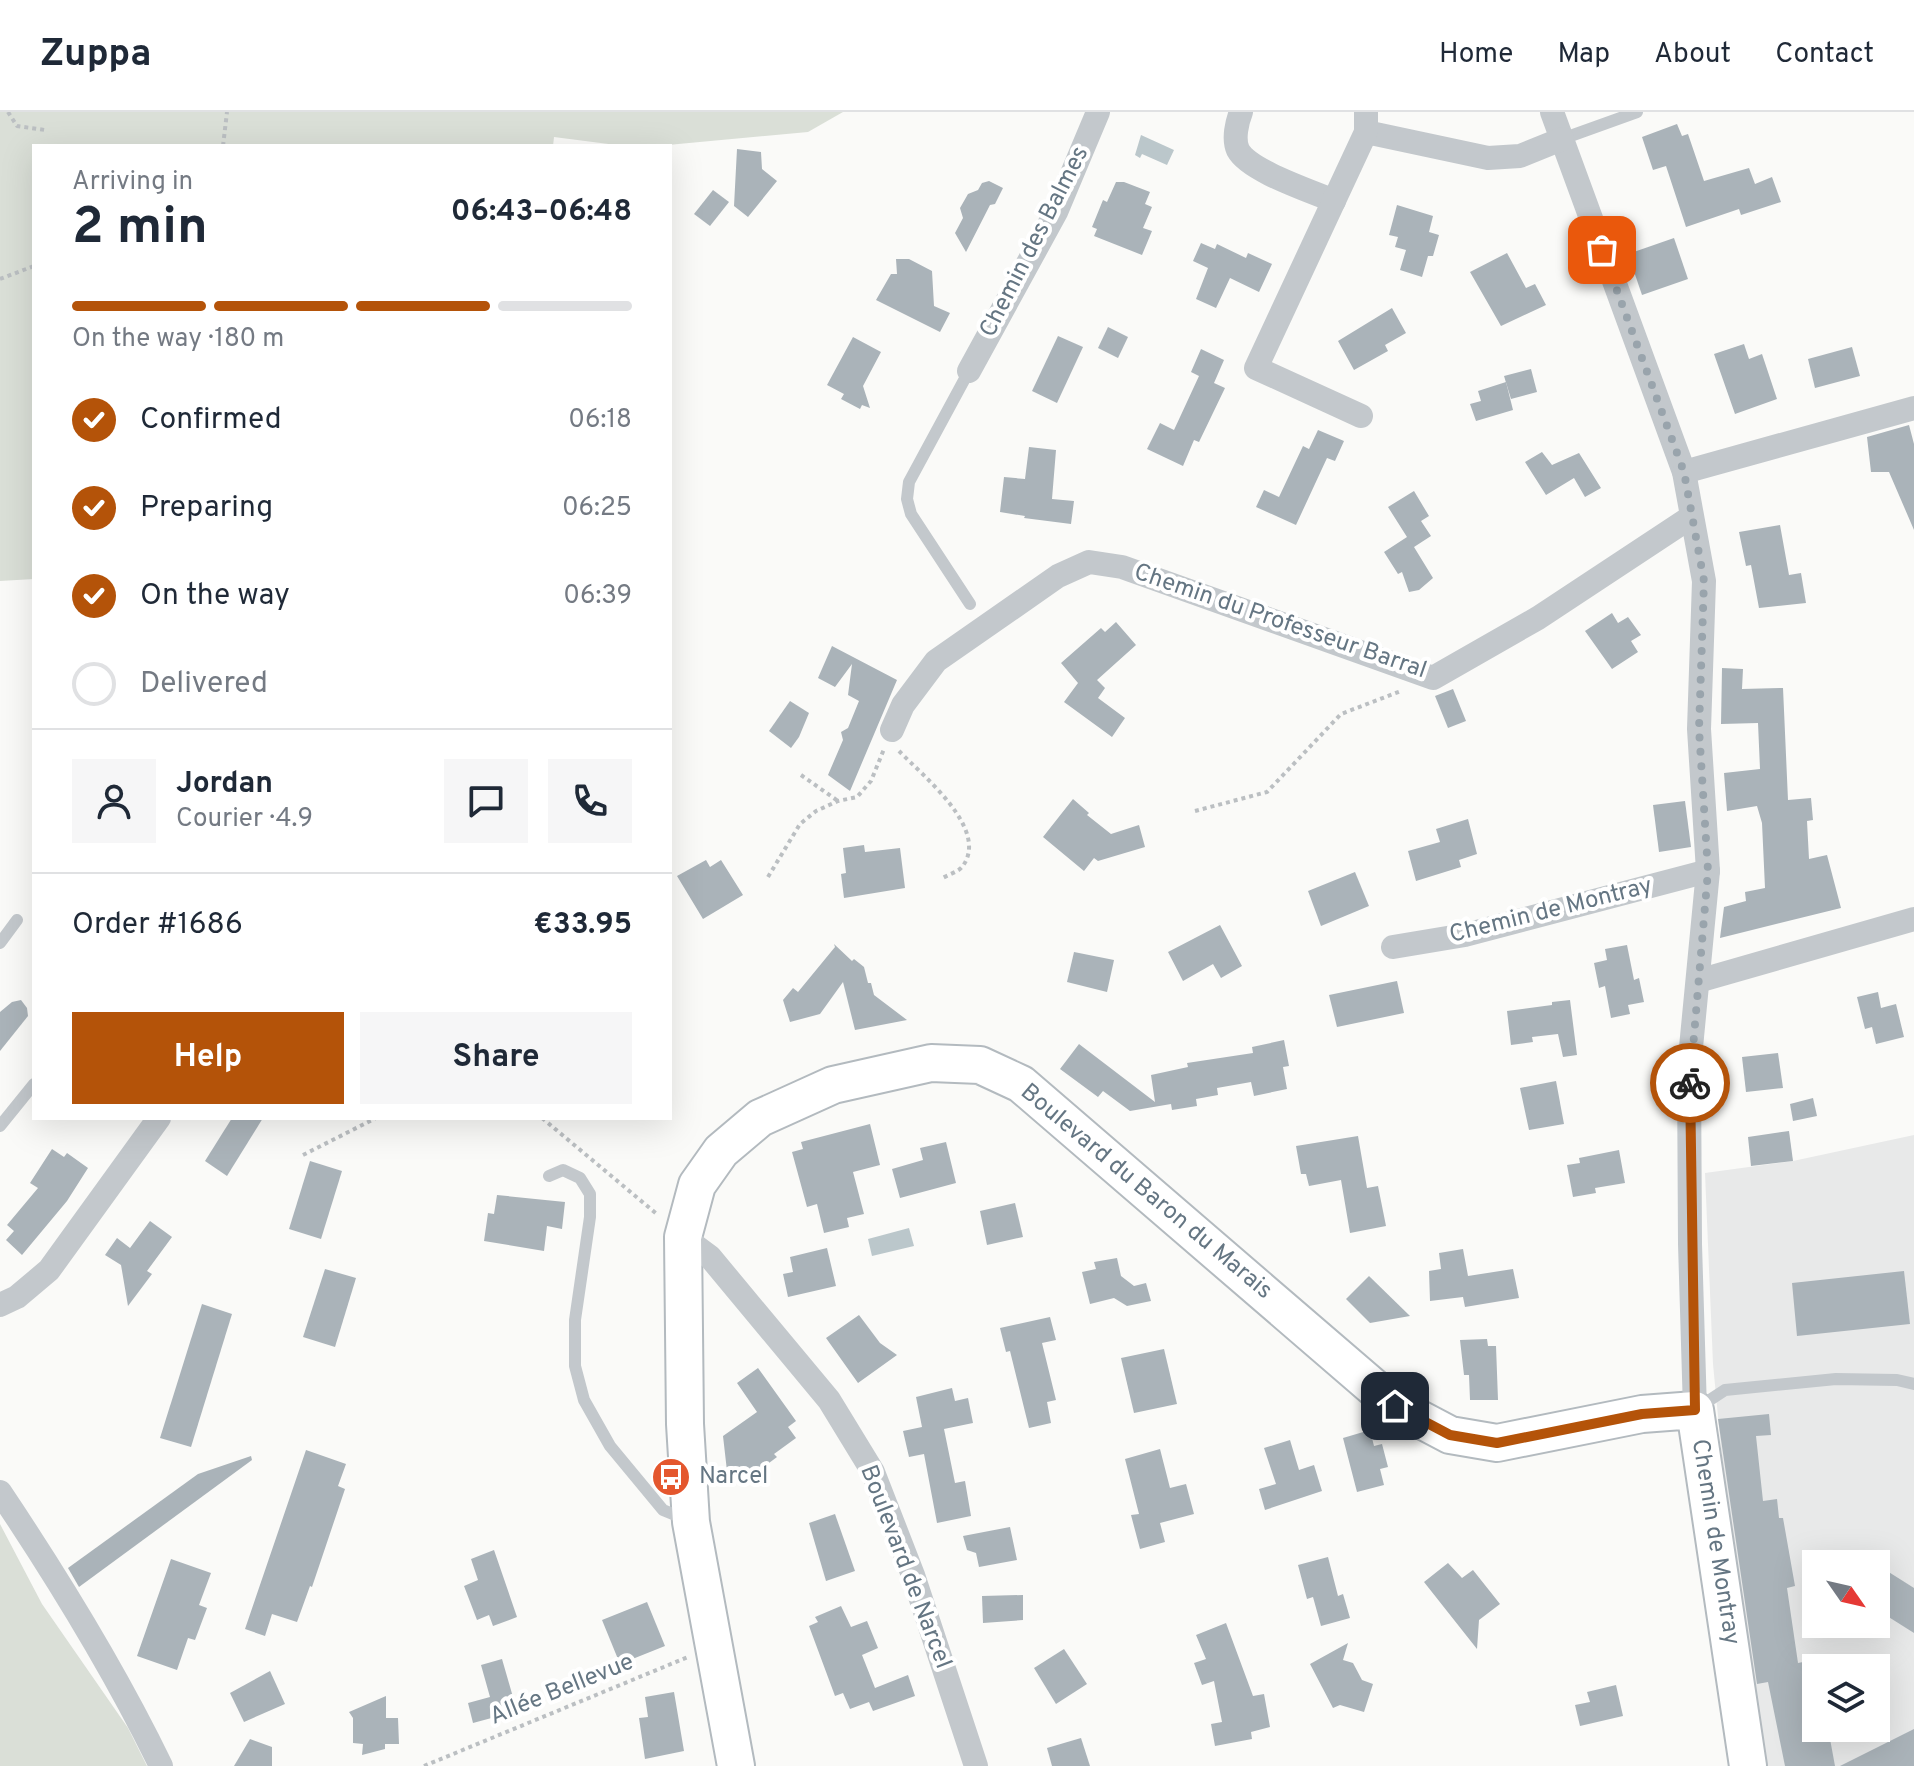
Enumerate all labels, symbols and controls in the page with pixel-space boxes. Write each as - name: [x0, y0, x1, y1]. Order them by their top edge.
- text: Zuppa: [40, 31, 152, 80]
- text: Home: [1439, 37, 1513, 73]
- text: Map: [1557, 37, 1610, 73]
- text: About: [1654, 37, 1731, 73]
- text: Contact: [1775, 37, 1874, 73]
- street label: Chemin des Balmes: [974, 141, 1096, 343]
- text: Arriving in: [72, 166, 193, 199]
- text: 06:43–06:48: [451, 194, 632, 231]
- text: 2 min: [72, 196, 208, 262]
- pin: [1568, 216, 1636, 284]
- icon: bag: [1580, 228, 1624, 272]
- text: On the way · 180 m: [72, 323, 284, 356]
- icon: check: [72, 398, 116, 442]
- text: Confirmed: [140, 402, 282, 439]
- text: 06:18: [568, 404, 632, 437]
- icon: check: [72, 486, 116, 530]
- text: Preparing: [140, 490, 273, 527]
- text: 06:25: [562, 492, 632, 525]
- street label: Chemin du Professeur Barral: [1130, 558, 1430, 686]
- icon: check: [72, 574, 116, 618]
- text: On the way: [140, 578, 290, 615]
- text: 06:39: [563, 580, 632, 613]
- text: Delivered: [140, 666, 268, 703]
- button: person: [72, 759, 156, 843]
- button: chat: [444, 759, 528, 843]
- button: phone: [548, 759, 632, 843]
- text: Jordan: [176, 766, 273, 803]
- text: Courier · 4.9: [176, 803, 313, 836]
- street label: Chemin de Montray: [1446, 871, 1656, 951]
- text: Order #1686: [72, 907, 243, 944]
- text: €33.95: [534, 907, 632, 944]
- button: Help: [72, 1012, 344, 1104]
- button: Share: [360, 1012, 632, 1104]
- courier: [1650, 1043, 1730, 1123]
- icon: bike: [1668, 1061, 1712, 1105]
- street label: Boulevard du Baron du Marais: [1014, 1078, 1278, 1306]
- pin: [1361, 1372, 1429, 1440]
- icon: home: [1373, 1384, 1417, 1428]
- street label: Chemin de Montray: [1684, 1437, 1746, 1647]
- bus stop icon: Narcel: [650, 1456, 692, 1498]
- street label: Boulevard de Narcel: [852, 1461, 958, 1673]
- place label: Narcel: [699, 1462, 768, 1492]
- north arrow: [1802, 1550, 1890, 1638]
- map controls: [1802, 1550, 1890, 1742]
- street label: Allée Bellevue: [486, 1647, 638, 1733]
- button: layers: [1802, 1654, 1890, 1742]

